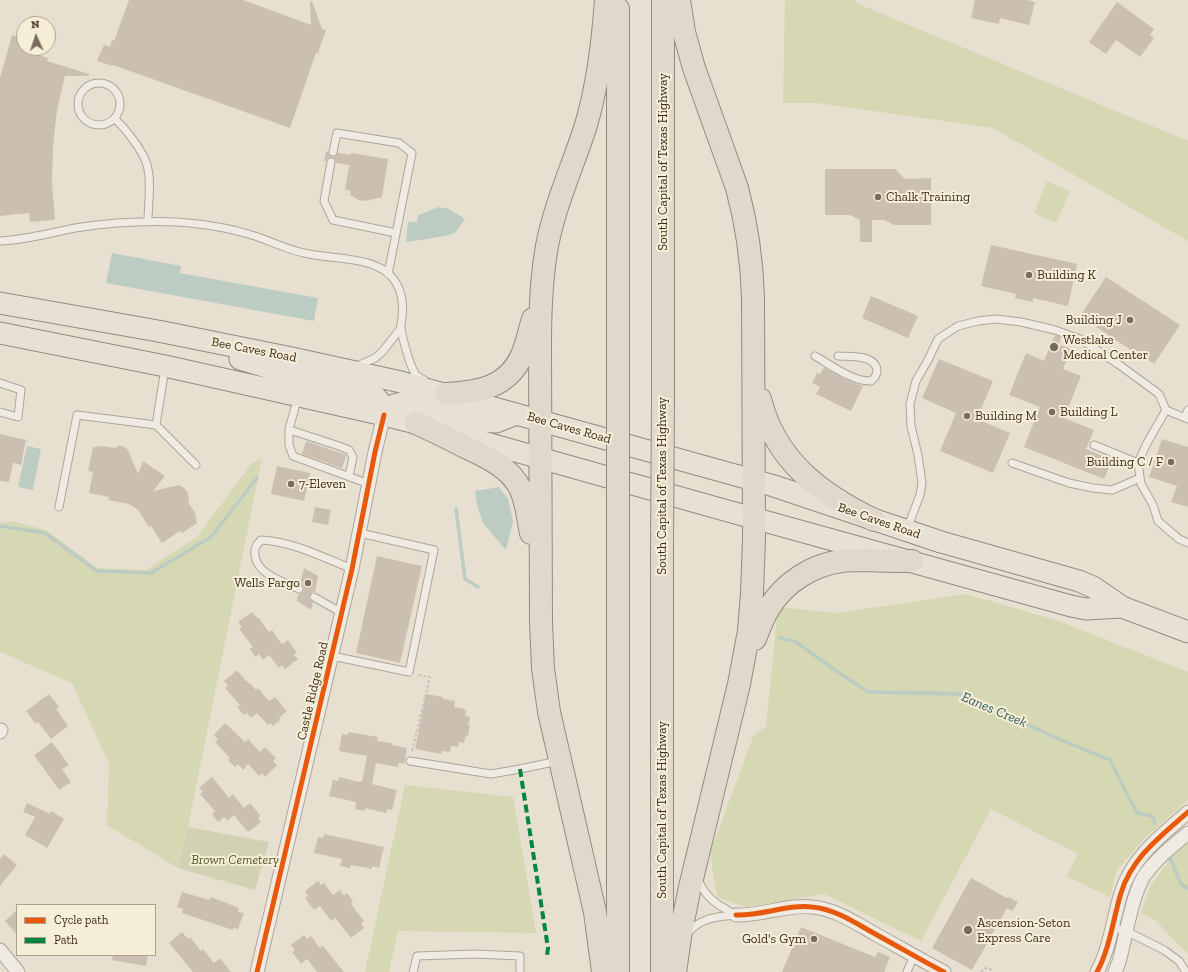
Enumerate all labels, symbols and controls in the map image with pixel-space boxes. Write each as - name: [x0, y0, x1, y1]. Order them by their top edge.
- north arrow: [16, 16, 56, 56]
- text: N: [31, 18, 40, 31]
- street label: South Capital of Texas Highway: [655, 73, 671, 251]
- place label: Chalk Training: [886, 189, 970, 205]
- marker: Chalk Training: [873, 192, 883, 202]
- place label: Building K: [1037, 267, 1096, 283]
- marker: Building K: [1024, 270, 1034, 280]
- place label: Building J: [1066, 312, 1122, 328]
- marker: Building J: [1125, 315, 1135, 325]
- place label: Westlake Medical Center: [1063, 332, 1148, 363]
- street label: Bee Caves Road: [210, 334, 298, 366]
- marker: Westlake Medical Center: [1048, 341, 1060, 353]
- street label: South Capital of Texas Highway: [654, 397, 670, 575]
- place label: Building L: [1060, 404, 1118, 420]
- marker: Building L: [1047, 407, 1057, 417]
- place label: Building M: [975, 408, 1037, 424]
- street label: Bee Caves Road: [525, 409, 613, 447]
- marker: Building M: [962, 411, 972, 421]
- place label: Building C / F: [1086, 454, 1163, 470]
- marker: Building C / F: [1166, 457, 1176, 467]
- place label: 7-Eleven: [299, 476, 346, 492]
- marker: 7-Eleven: [286, 479, 296, 489]
- street label: Bee Caves Road: [836, 500, 922, 542]
- place label: Wells Fargo: [234, 575, 300, 591]
- marker: Wells Fargo: [303, 578, 313, 588]
- street label: Castle Ridge Road: [294, 640, 332, 742]
- water label: Eanes Creek: [959, 689, 1029, 731]
- street label: South Capital of Texas Highway: [654, 721, 670, 899]
- park label: Brown Cemetery: [191, 852, 279, 868]
- legend: [16, 904, 156, 956]
- text: Cycle path: [54, 913, 108, 927]
- place label: Ascension-Seton Express Care: [977, 915, 1070, 946]
- marker: Ascension-Seton Express Care: [962, 924, 974, 936]
- place label: Gold's Gym: [742, 931, 806, 947]
- text: Path: [54, 933, 78, 947]
- marker: Gold's Gym: [809, 934, 819, 944]

